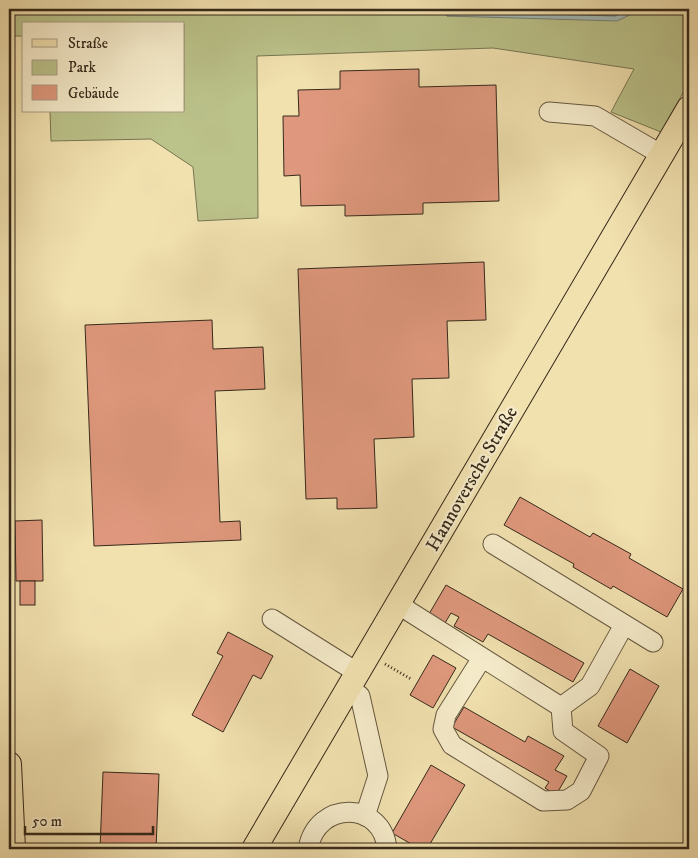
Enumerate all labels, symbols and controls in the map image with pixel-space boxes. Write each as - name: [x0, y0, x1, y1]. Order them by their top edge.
- legend: [22, 22, 185, 112]
- text: Straße: [68, 34, 108, 53]
- text: Park: [68, 58, 97, 77]
- text: Gebäude: [68, 84, 119, 103]
- street label: Hannoversche Straße: [421, 402, 523, 555]
- scale bar: [25, 803, 152, 835]
- text: 50 m: [32, 812, 62, 831]

